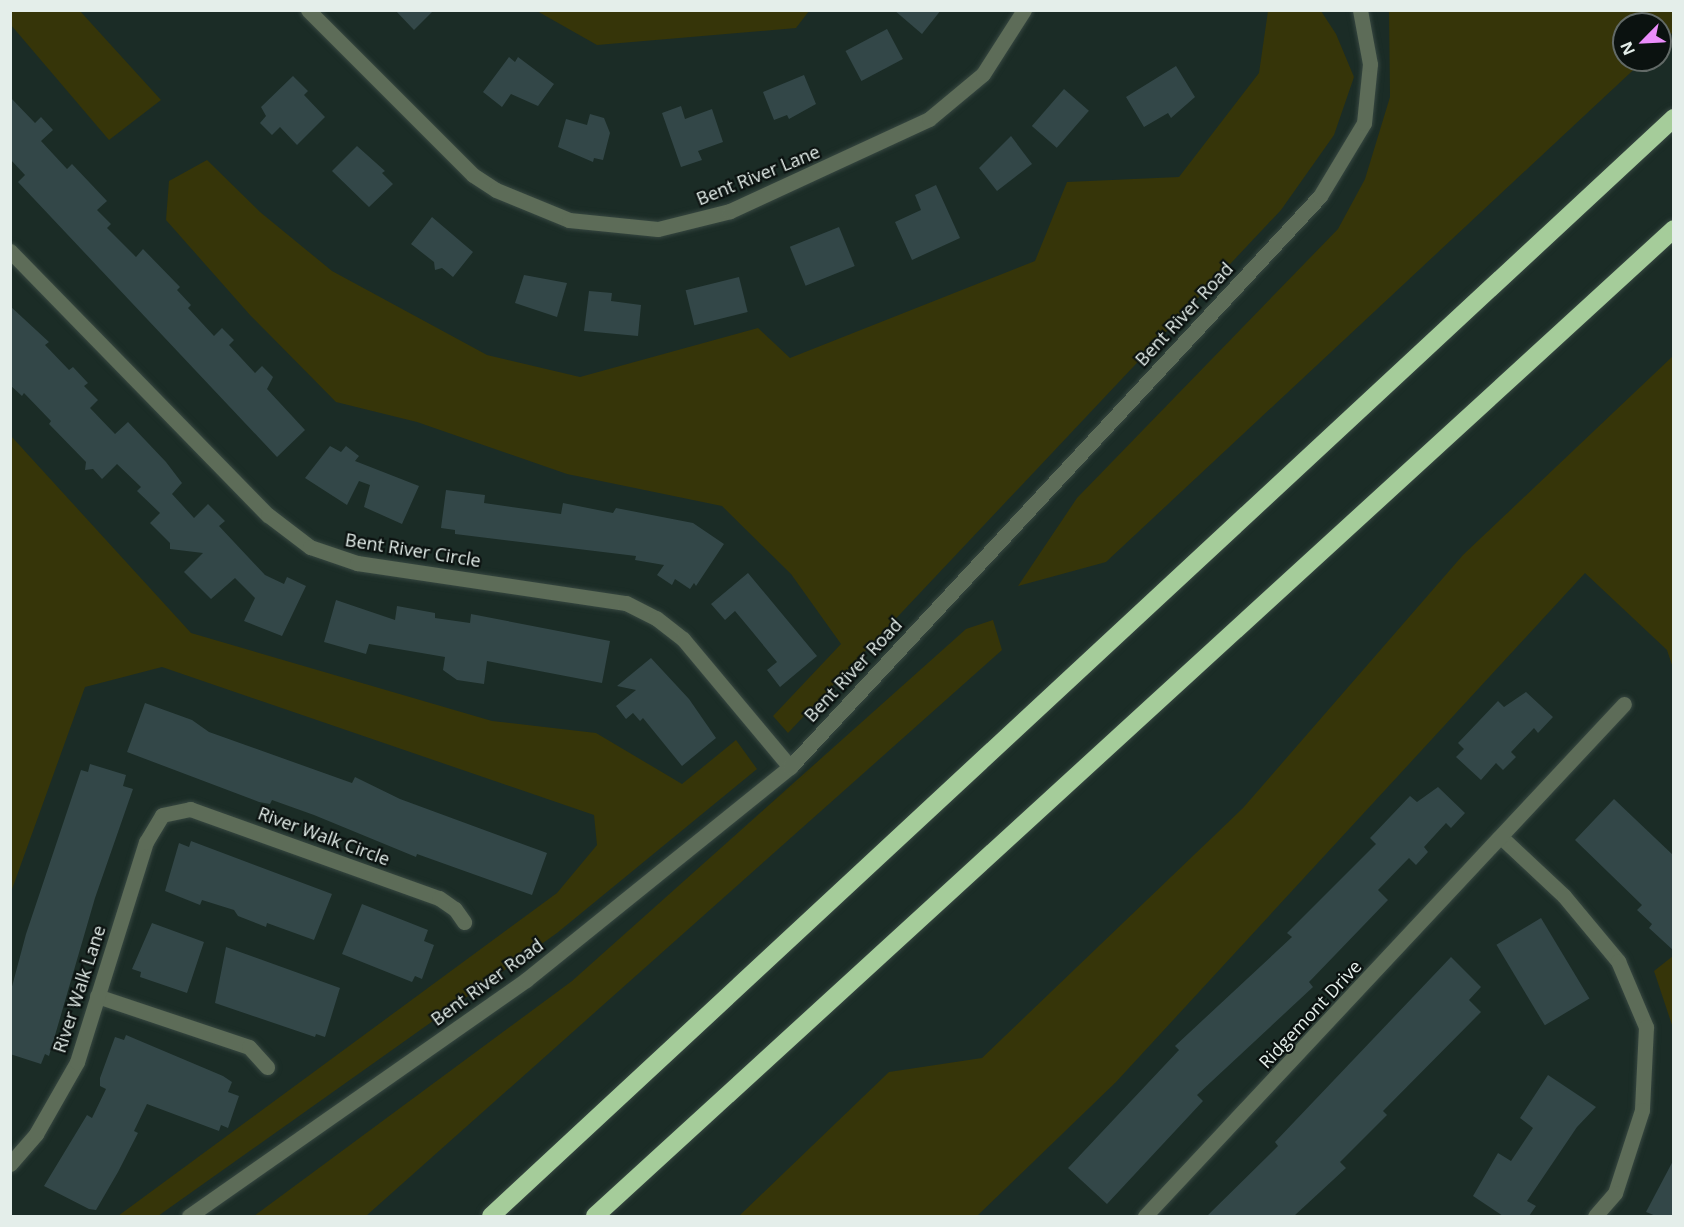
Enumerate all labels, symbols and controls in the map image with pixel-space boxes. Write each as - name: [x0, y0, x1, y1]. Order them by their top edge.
- north arrow: [1612, 12, 1672, 72]
- text: N: [1615, 38, 1640, 59]
- street label: Bent River Lane: [693, 140, 823, 210]
- street label: Bent River Road: [1131, 258, 1237, 370]
- street label: Bent River Circle: [344, 529, 482, 571]
- street label: Bent River Road: [800, 614, 906, 726]
- street label: River Walk Circle: [255, 802, 393, 870]
- street label: River Walk Lane: [48, 923, 110, 1055]
- street label: Bent River Road: [427, 934, 547, 1030]
- street label: Ridgemont Drive: [1254, 955, 1366, 1073]

